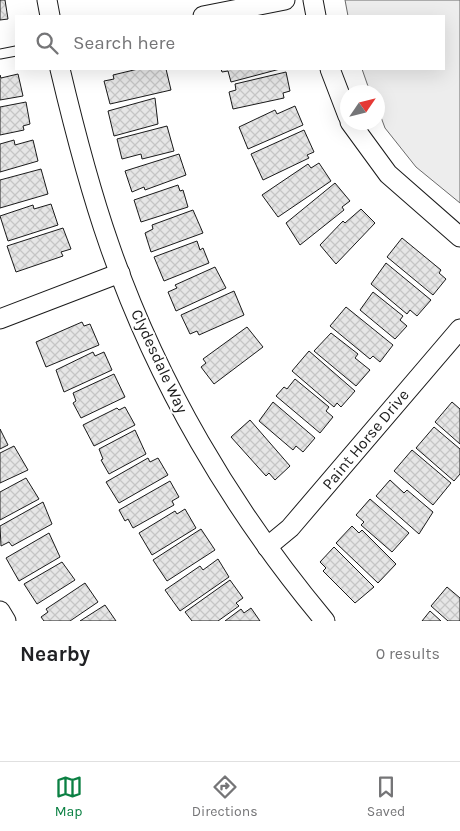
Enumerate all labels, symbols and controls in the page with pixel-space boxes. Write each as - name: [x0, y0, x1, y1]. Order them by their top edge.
- search box: [15, 15, 445, 70]
- icon: search: [33, 29, 61, 57]
- text: Search here: [73, 32, 175, 54]
- north arrow: [340, 85, 385, 130]
- street label: Clydesdale Way: [127, 306, 192, 417]
- street label: Paint Horse Drive: [318, 385, 413, 493]
- text: Nearby: [20, 642, 90, 666]
- text: 0 results: [376, 644, 440, 663]
- tab: Map: [55, 773, 83, 820]
- tab: Directions: [192, 773, 258, 820]
- tab: Saved: [367, 773, 405, 820]

